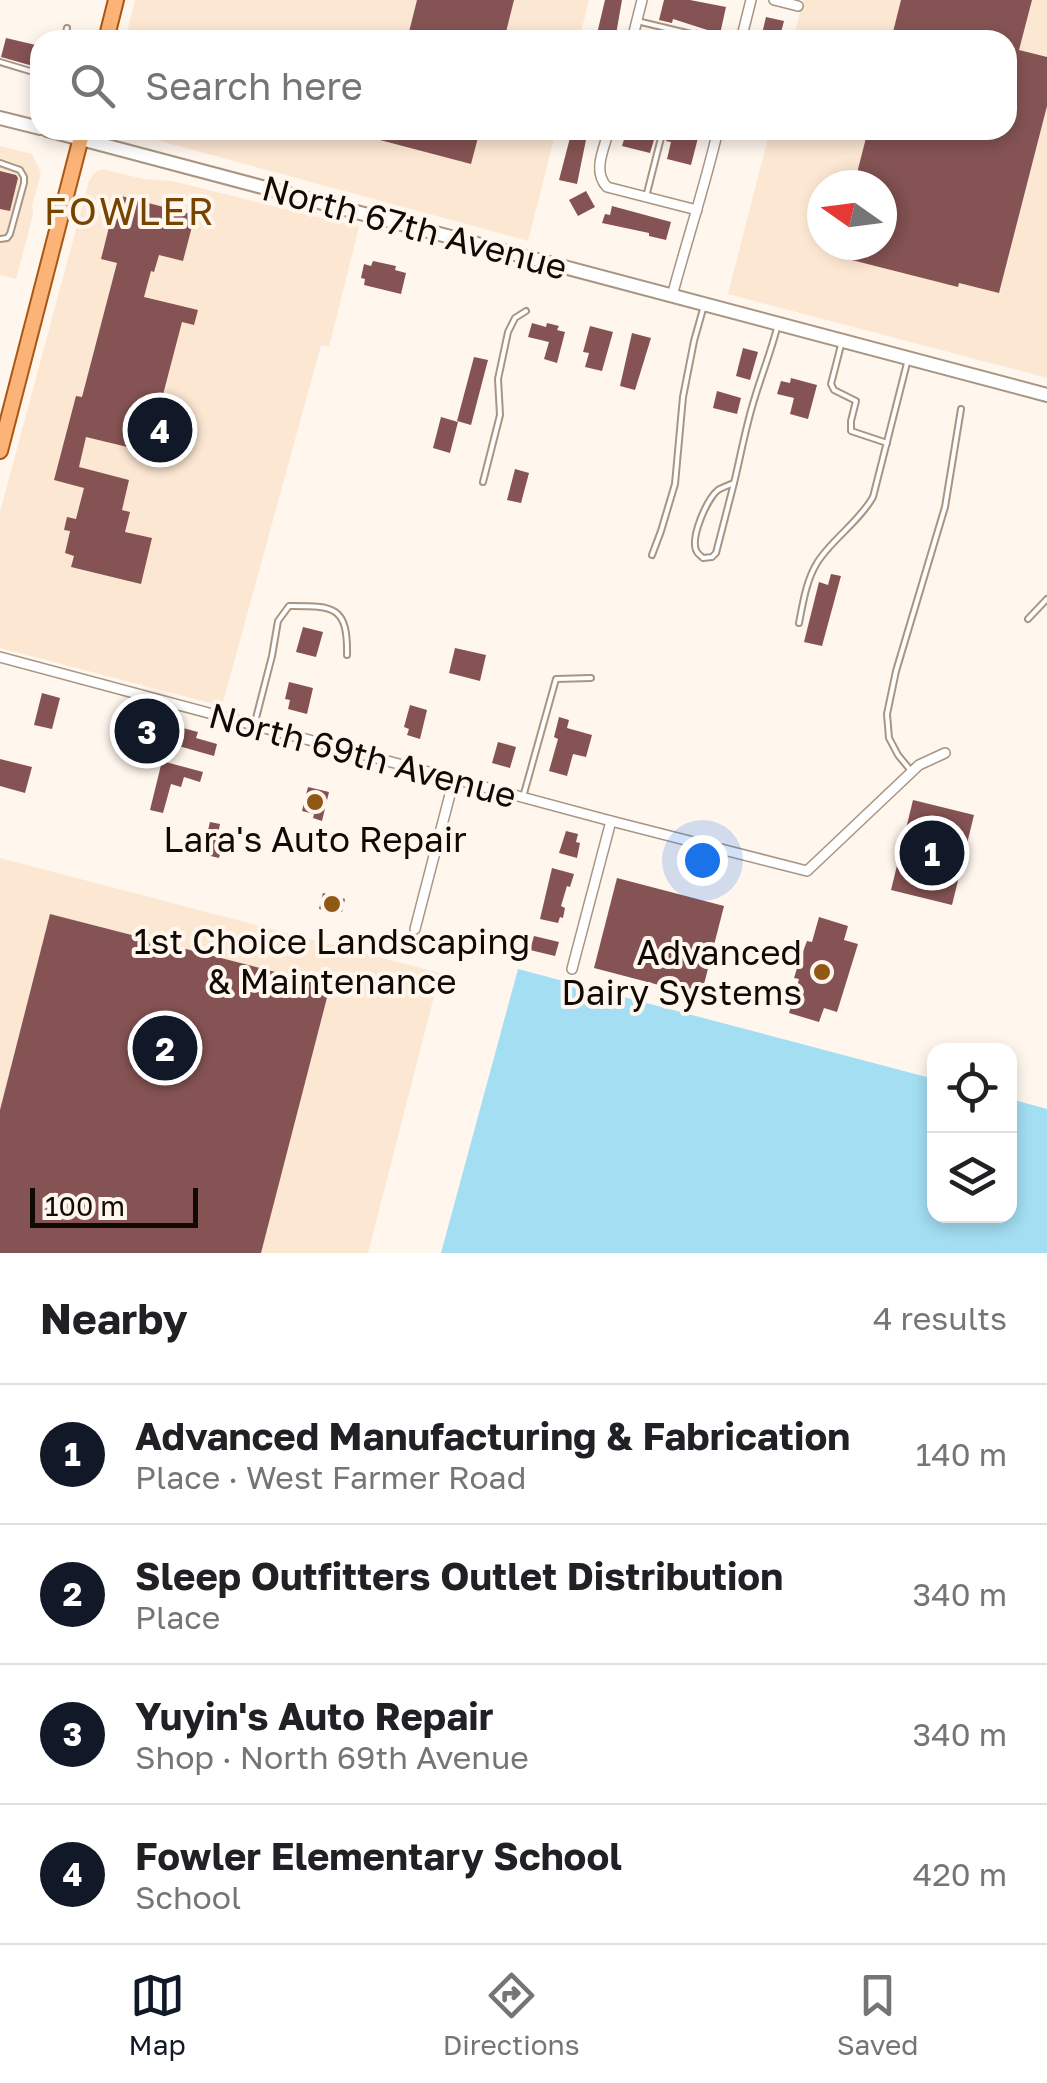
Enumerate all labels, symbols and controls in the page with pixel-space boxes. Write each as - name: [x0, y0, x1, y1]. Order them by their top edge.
- search box: [30, 30, 1017, 140]
- icon: search: [65, 58, 120, 113]
- text: Search here: [145, 63, 363, 108]
- street label: North 67th Avenue: [258, 166, 572, 288]
- north arrow: [807, 170, 897, 260]
- district label: FOWLER: [44, 188, 216, 233]
- pin: 4: [128, 392, 192, 468]
- pin: 3: [114, 694, 180, 768]
- street label: North 69th Avenue: [205, 694, 521, 816]
- marker: Lara's Auto Repair: [304, 791, 326, 813]
- pin: 1: [900, 816, 964, 890]
- place label: Lara's Auto Repair: [163, 818, 467, 860]
- your location: [677, 835, 728, 886]
- marker: 1st Choice Landscaping & Maintenance: [321, 893, 343, 915]
- place label: 1st Choice Landscaping & Maintenance: [134, 920, 530, 1002]
- place label: Advanced Dairy Systems: [561, 931, 802, 1013]
- marker: Advanced Dairy Systems: [811, 961, 833, 983]
- pin: 2: [132, 1010, 198, 1086]
- map controls: [927, 1043, 1017, 1223]
- button: locate: [927, 1043, 1017, 1133]
- button: layers: [927, 1133, 1017, 1223]
- scale bar: [30, 1183, 198, 1228]
- text: 100 m: [45, 1189, 125, 1222]
- text: Nearby: [40, 1293, 188, 1343]
- text: 4 results: [873, 1299, 1007, 1337]
- text: Advanced Manufacturing & Fabrication: [135, 1413, 850, 1458]
- text: 1: [64, 1435, 81, 1473]
- text: 140 m: [916, 1435, 1007, 1473]
- text: Place · West Farmer Road: [135, 1458, 526, 1496]
- text: Sleep Outfitters Outlet Distribution: [135, 1553, 783, 1598]
- text: 2: [63, 1575, 82, 1613]
- text: 340 m: [913, 1575, 1007, 1613]
- text: Place: [135, 1598, 220, 1636]
- text: Yuyin's Auto Repair: [135, 1693, 493, 1738]
- text: 3: [63, 1715, 82, 1753]
- text: 340 m: [913, 1715, 1007, 1753]
- text: Shop · North 69th Avenue: [135, 1738, 529, 1776]
- text: Fowler Elementary School: [135, 1833, 622, 1878]
- text: 4: [62, 1855, 83, 1893]
- text: 420 m: [913, 1855, 1007, 1893]
- text: School: [135, 1878, 241, 1916]
- tab: Map: [129, 1968, 186, 2061]
- tab: Directions: [443, 1968, 580, 2061]
- tab: Saved: [837, 1968, 918, 2061]

